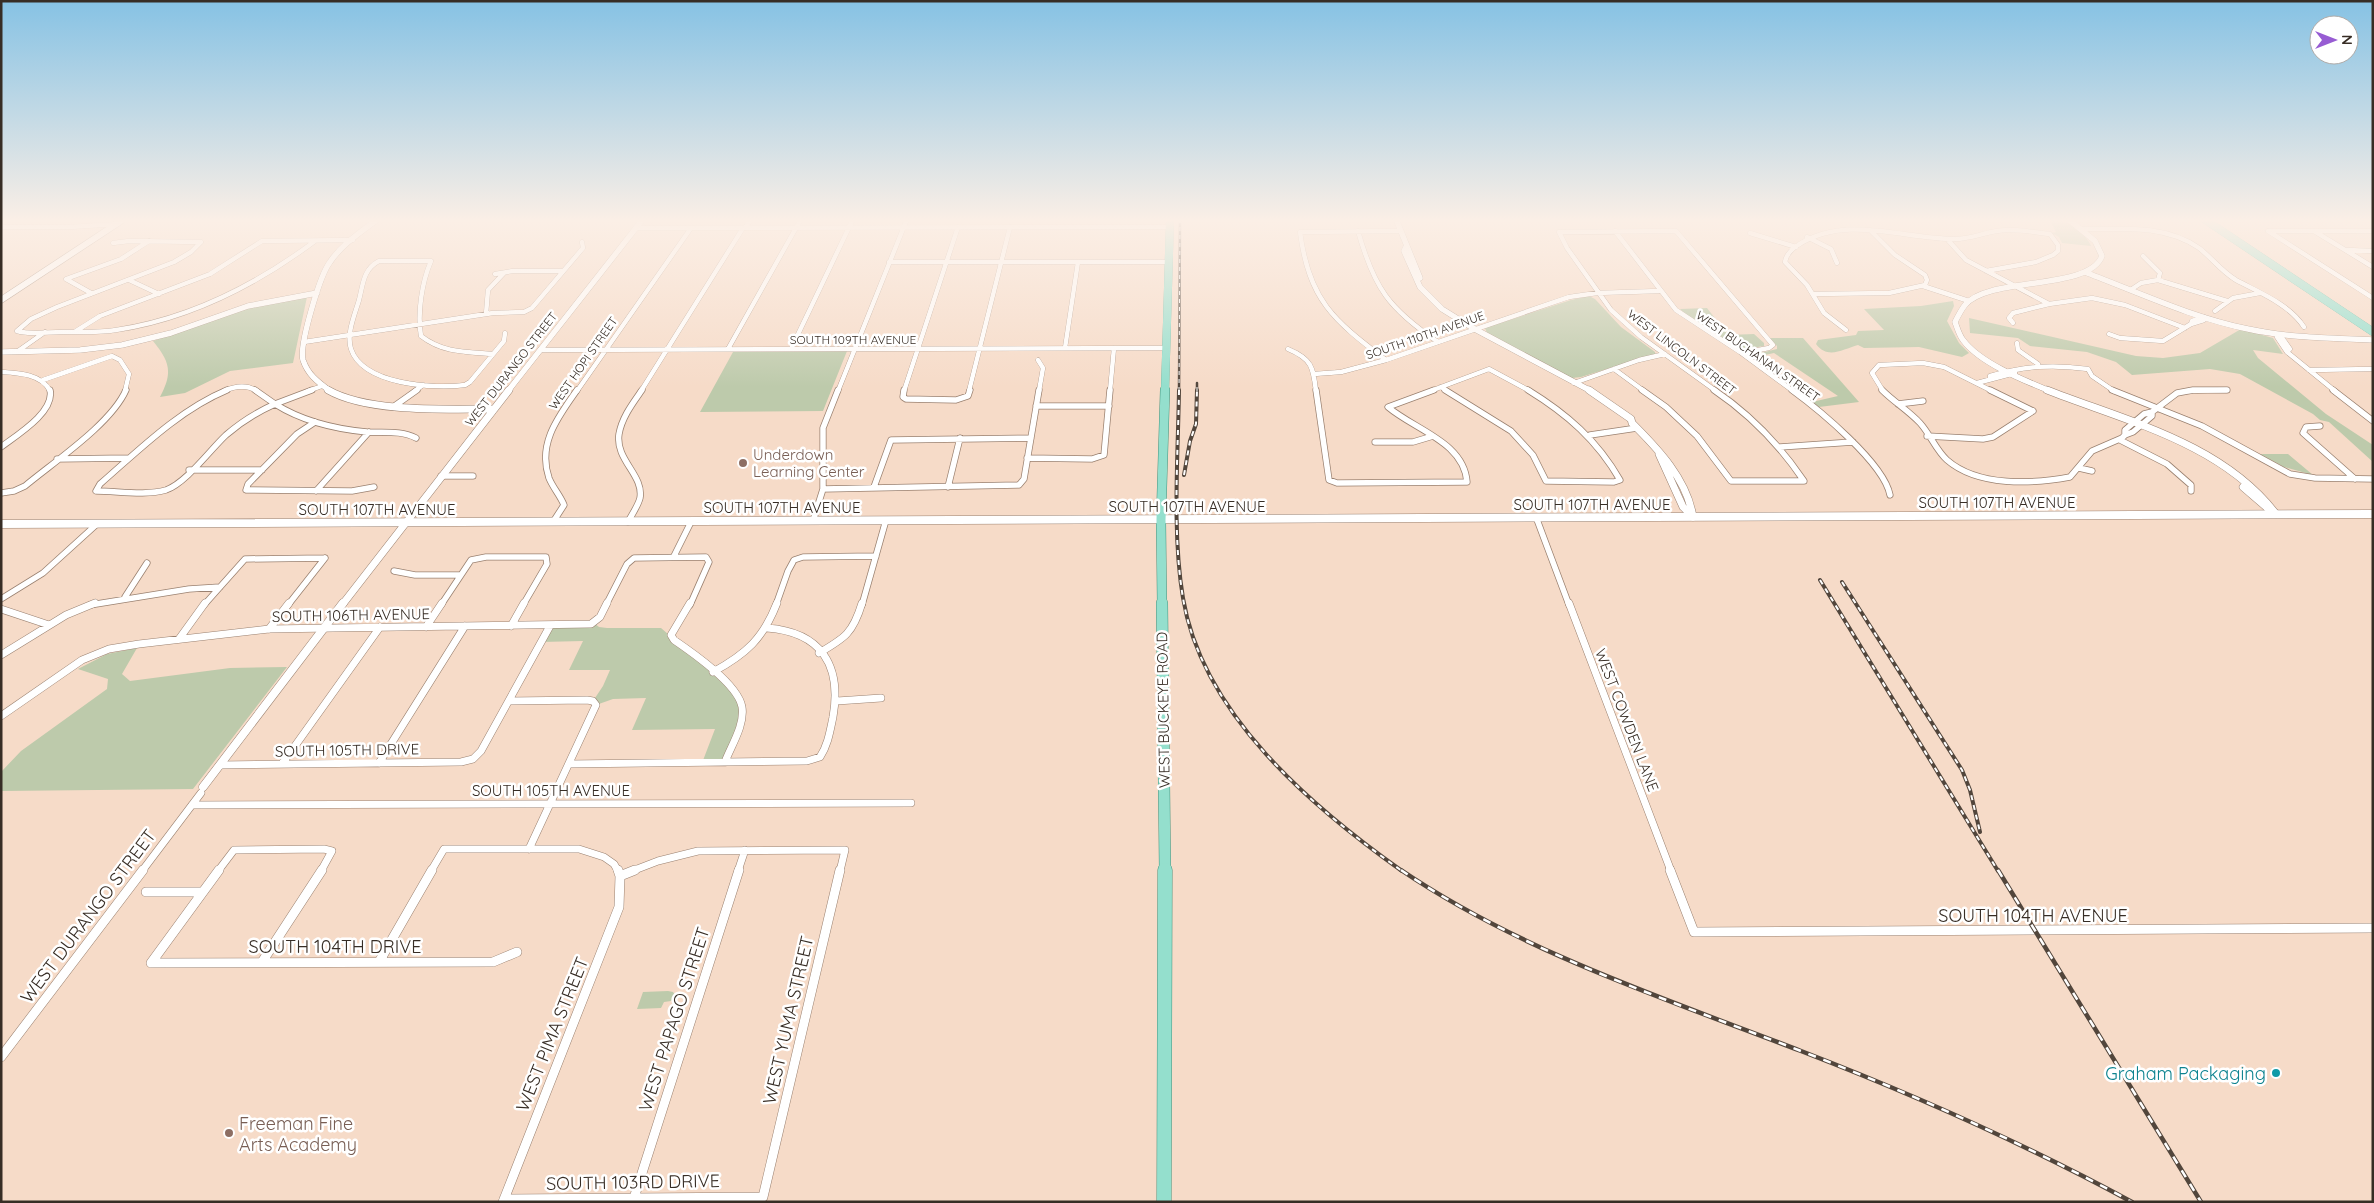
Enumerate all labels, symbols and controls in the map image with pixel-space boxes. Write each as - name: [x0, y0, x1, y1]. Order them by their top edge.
- north arrow: [2309, 15, 2359, 65]
- text: N: [2338, 35, 2356, 45]
- street label: WEST LINCOLN STREET: [1625, 306, 1739, 398]
- street label: WEST BUCHANAN STREET: [1693, 307, 1823, 405]
- street label: SOUTH 110TH AVENUE: [1364, 308, 1486, 362]
- street label: WEST DURANGO STREET: [462, 309, 560, 429]
- street label: WEST HOPI STREET: [545, 314, 621, 412]
- street label: SOUTH 109TH AVENUE: [790, 332, 917, 347]
- place label: Underdown Learning Center: [753, 445, 865, 481]
- marker: Underdown Learning Center: [737, 457, 749, 469]
- street label: SOUTH 107TH AVENUE: [1919, 493, 2075, 512]
- street label: SOUTH 107TH AVENUE: [1514, 495, 1670, 514]
- street label: SOUTH 107TH AVENUE: [1109, 497, 1265, 516]
- street label: SOUTH 107TH AVENUE: [704, 498, 860, 517]
- street label: SOUTH 107TH AVENUE: [299, 500, 455, 519]
- street label: SOUTH 106TH AVENUE: [272, 604, 430, 626]
- street label: WEST BUCKEYE ROAD: [1152, 631, 1174, 788]
- street label: WEST COWDEN LANE: [1591, 646, 1663, 794]
- street label: SOUTH 105TH DRIVE: [275, 739, 419, 761]
- street label: SOUTH 105TH AVENUE: [472, 781, 630, 800]
- street label: WEST DURANGO STREET: [15, 824, 161, 1007]
- street label: SOUTH 104TH AVENUE: [1938, 904, 2128, 927]
- street label: WEST PAPAGO STREET: [633, 924, 715, 1114]
- street label: WEST YUMA STREET: [757, 933, 819, 1106]
- street label: SOUTH 104TH DRIVE: [249, 935, 421, 958]
- street label: WEST PIMA STREET: [511, 953, 594, 1115]
- place label: Graham Packaging: [2105, 1062, 2266, 1085]
- marker: Graham Packaging: [2270, 1067, 2282, 1079]
- place label: Freeman Fine Arts Academy: [239, 1112, 357, 1156]
- marker: Freeman Fine Arts Academy: [223, 1127, 235, 1139]
- street label: SOUTH 103RD DRIVE: [546, 1169, 720, 1195]

